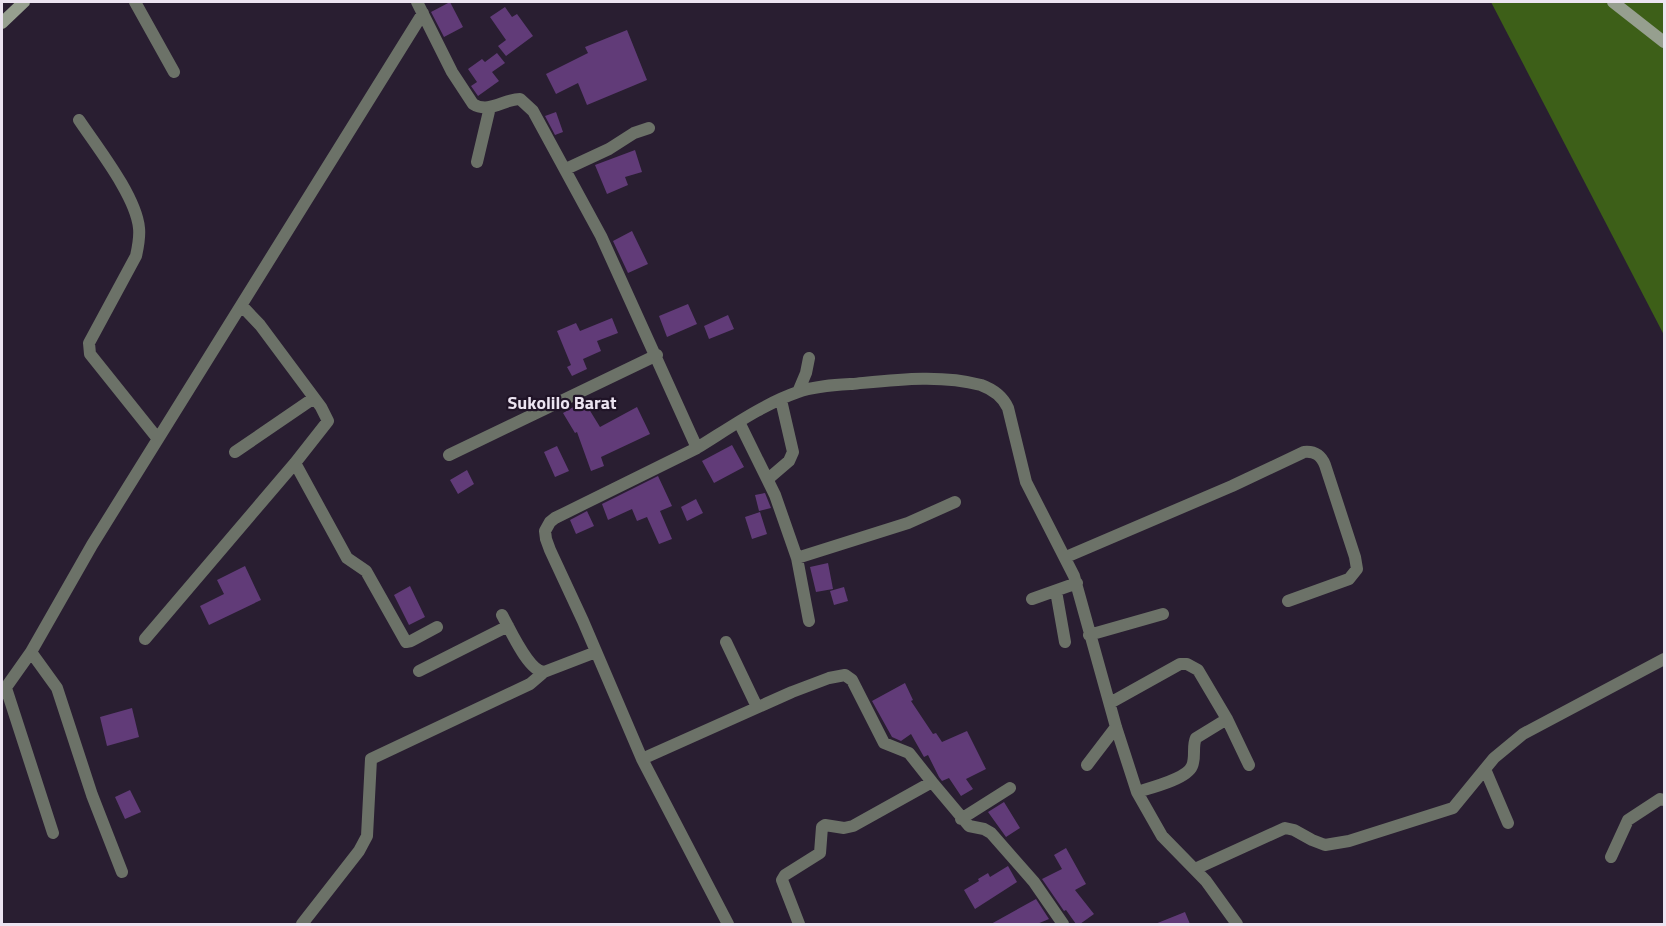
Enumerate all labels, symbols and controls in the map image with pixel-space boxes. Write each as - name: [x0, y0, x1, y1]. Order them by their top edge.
- district label: Sukolilo Barat: [508, 389, 617, 416]

